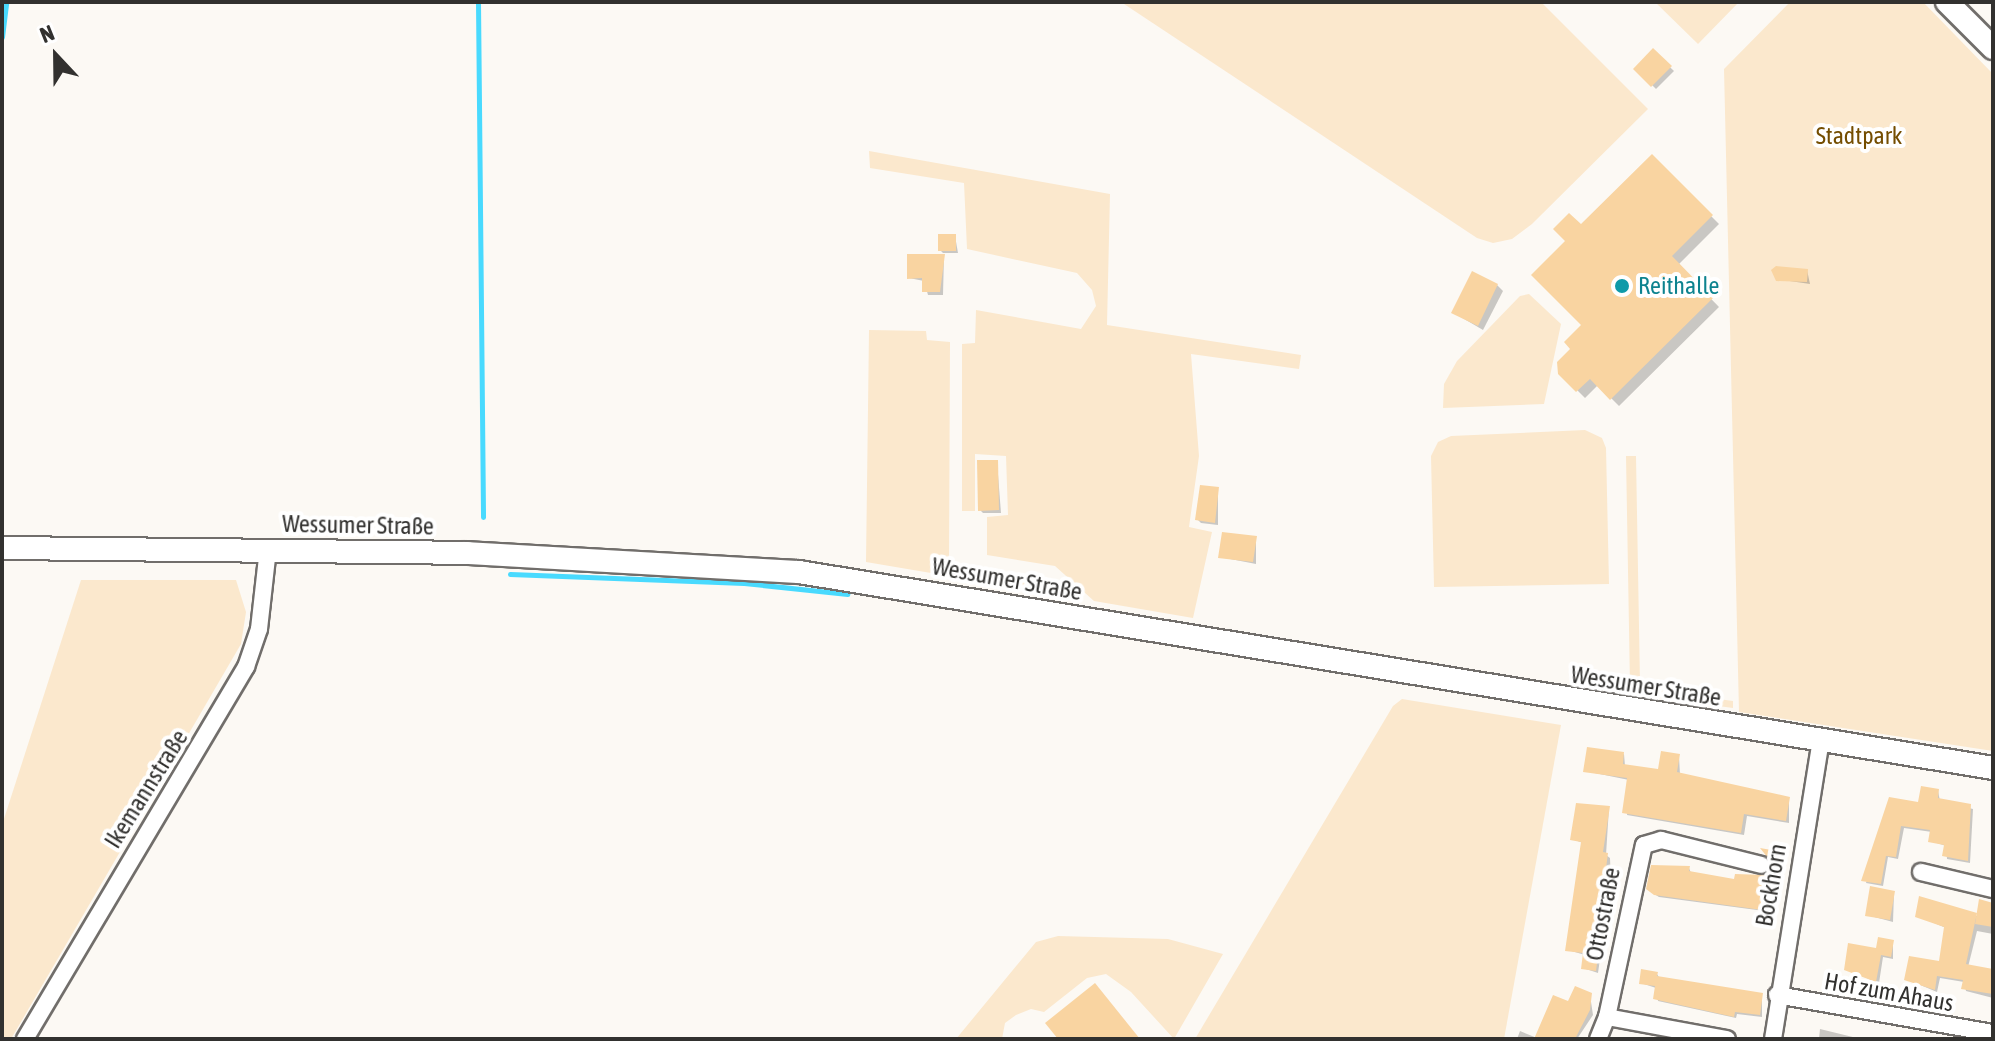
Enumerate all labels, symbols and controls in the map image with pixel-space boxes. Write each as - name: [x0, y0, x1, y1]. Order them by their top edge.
- north arrow: [16, 16, 96, 96]
- text: N: [36, 19, 58, 48]
- park label: Stadtpark: [1816, 122, 1902, 150]
- place label: Reithalle: [1638, 272, 1720, 300]
- marker: Reithalle: [1613, 277, 1631, 295]
- street label: Wessumer Straße: [282, 509, 434, 541]
- street label: Wessumer Straße: [930, 552, 1084, 606]
- street label: Wessumer Straße: [1569, 660, 1723, 712]
- street label: Ikemannstraße: [98, 724, 194, 854]
- street label: Bockhorn: [1750, 841, 1792, 929]
- street label: Ottostraße: [1580, 865, 1626, 963]
- street label: Hof zum Ahaus: [1822, 966, 1956, 1018]

